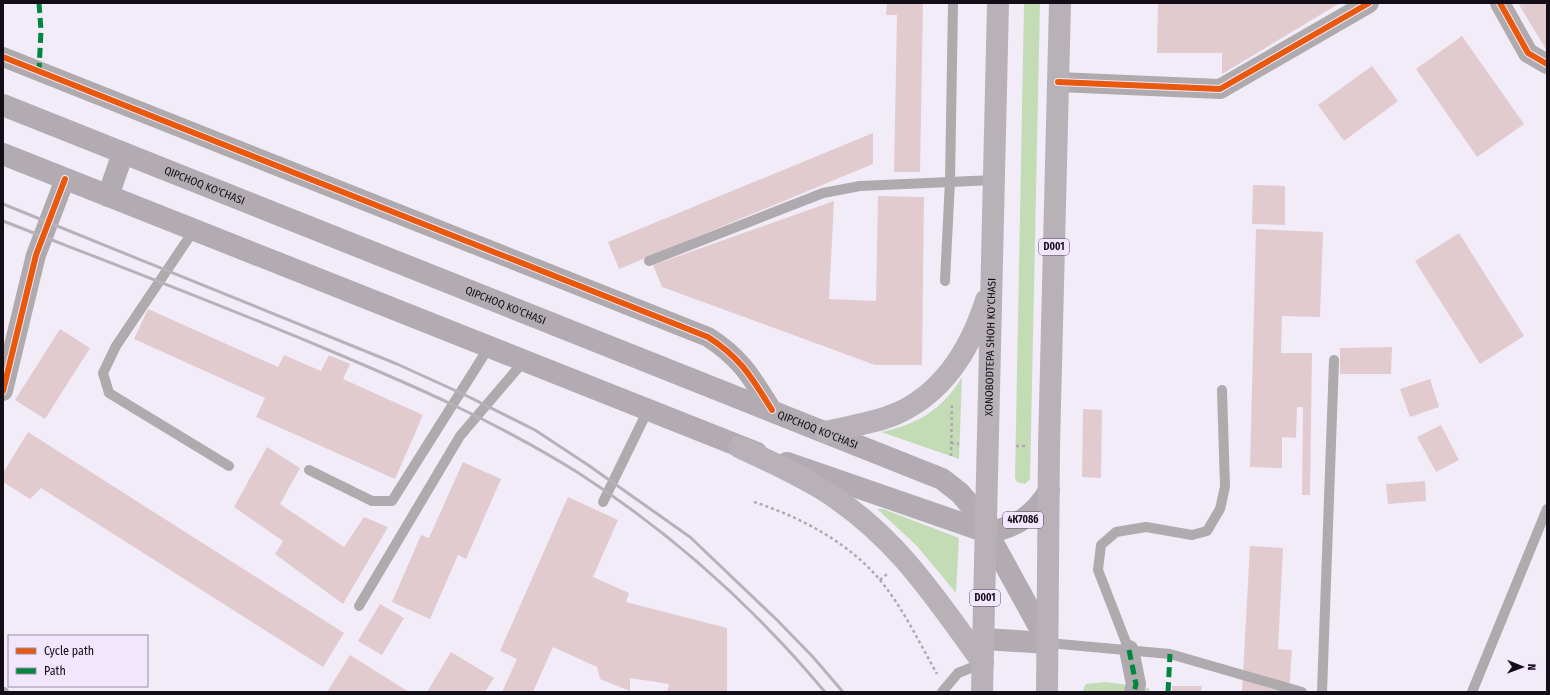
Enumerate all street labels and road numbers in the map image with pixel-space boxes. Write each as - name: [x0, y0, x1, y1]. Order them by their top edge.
- street label: QIPCHOQ KO'CHASI: [162, 163, 247, 207]
- road number: D001: [1039, 239, 1069, 255]
- street label: XONOBODTEPA SHOH KO'CHASI: [982, 278, 998, 416]
- street label: QIPCHOQ KO'CHASI: [463, 283, 548, 327]
- street label: QIPCHOQ KO'CHASI: [776, 408, 860, 451]
- road number: 4К708б: [1003, 512, 1043, 528]
- road number: D001: [970, 590, 1000, 606]

